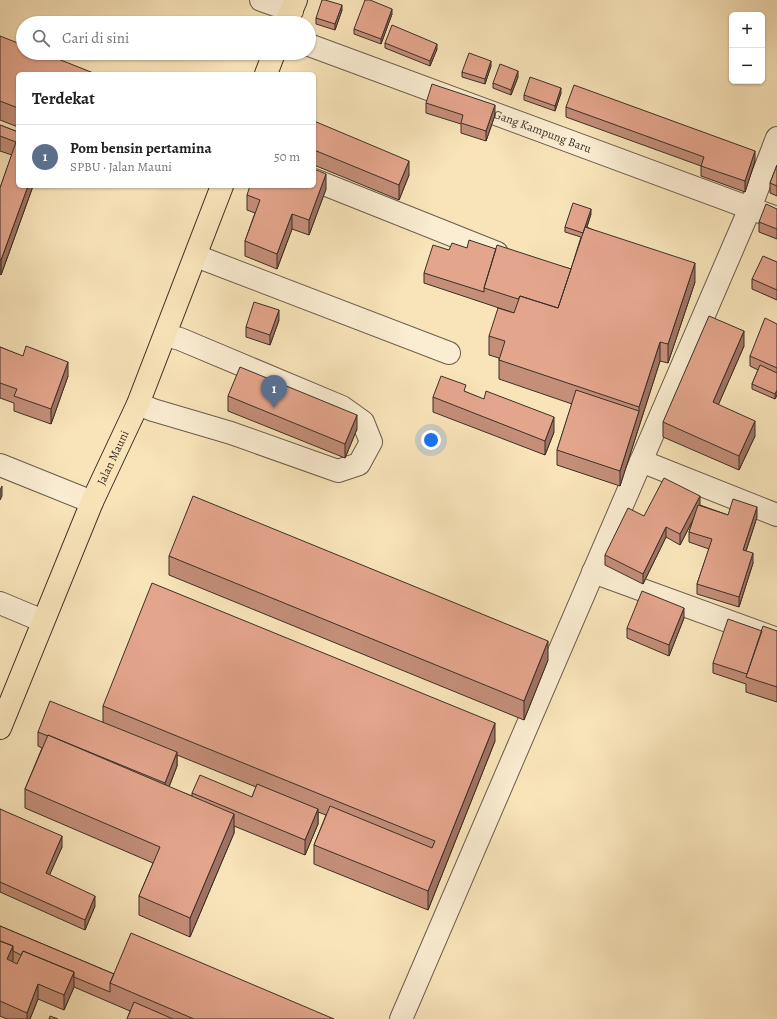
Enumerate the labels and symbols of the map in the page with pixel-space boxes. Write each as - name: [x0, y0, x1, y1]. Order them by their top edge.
- street label: Gang Kampung Baru: [491, 106, 594, 157]
- pin: 1: [261, 375, 287, 408]
- street label: Jalan Mauni: [93, 428, 133, 488]
- your location: [421, 430, 441, 450]

